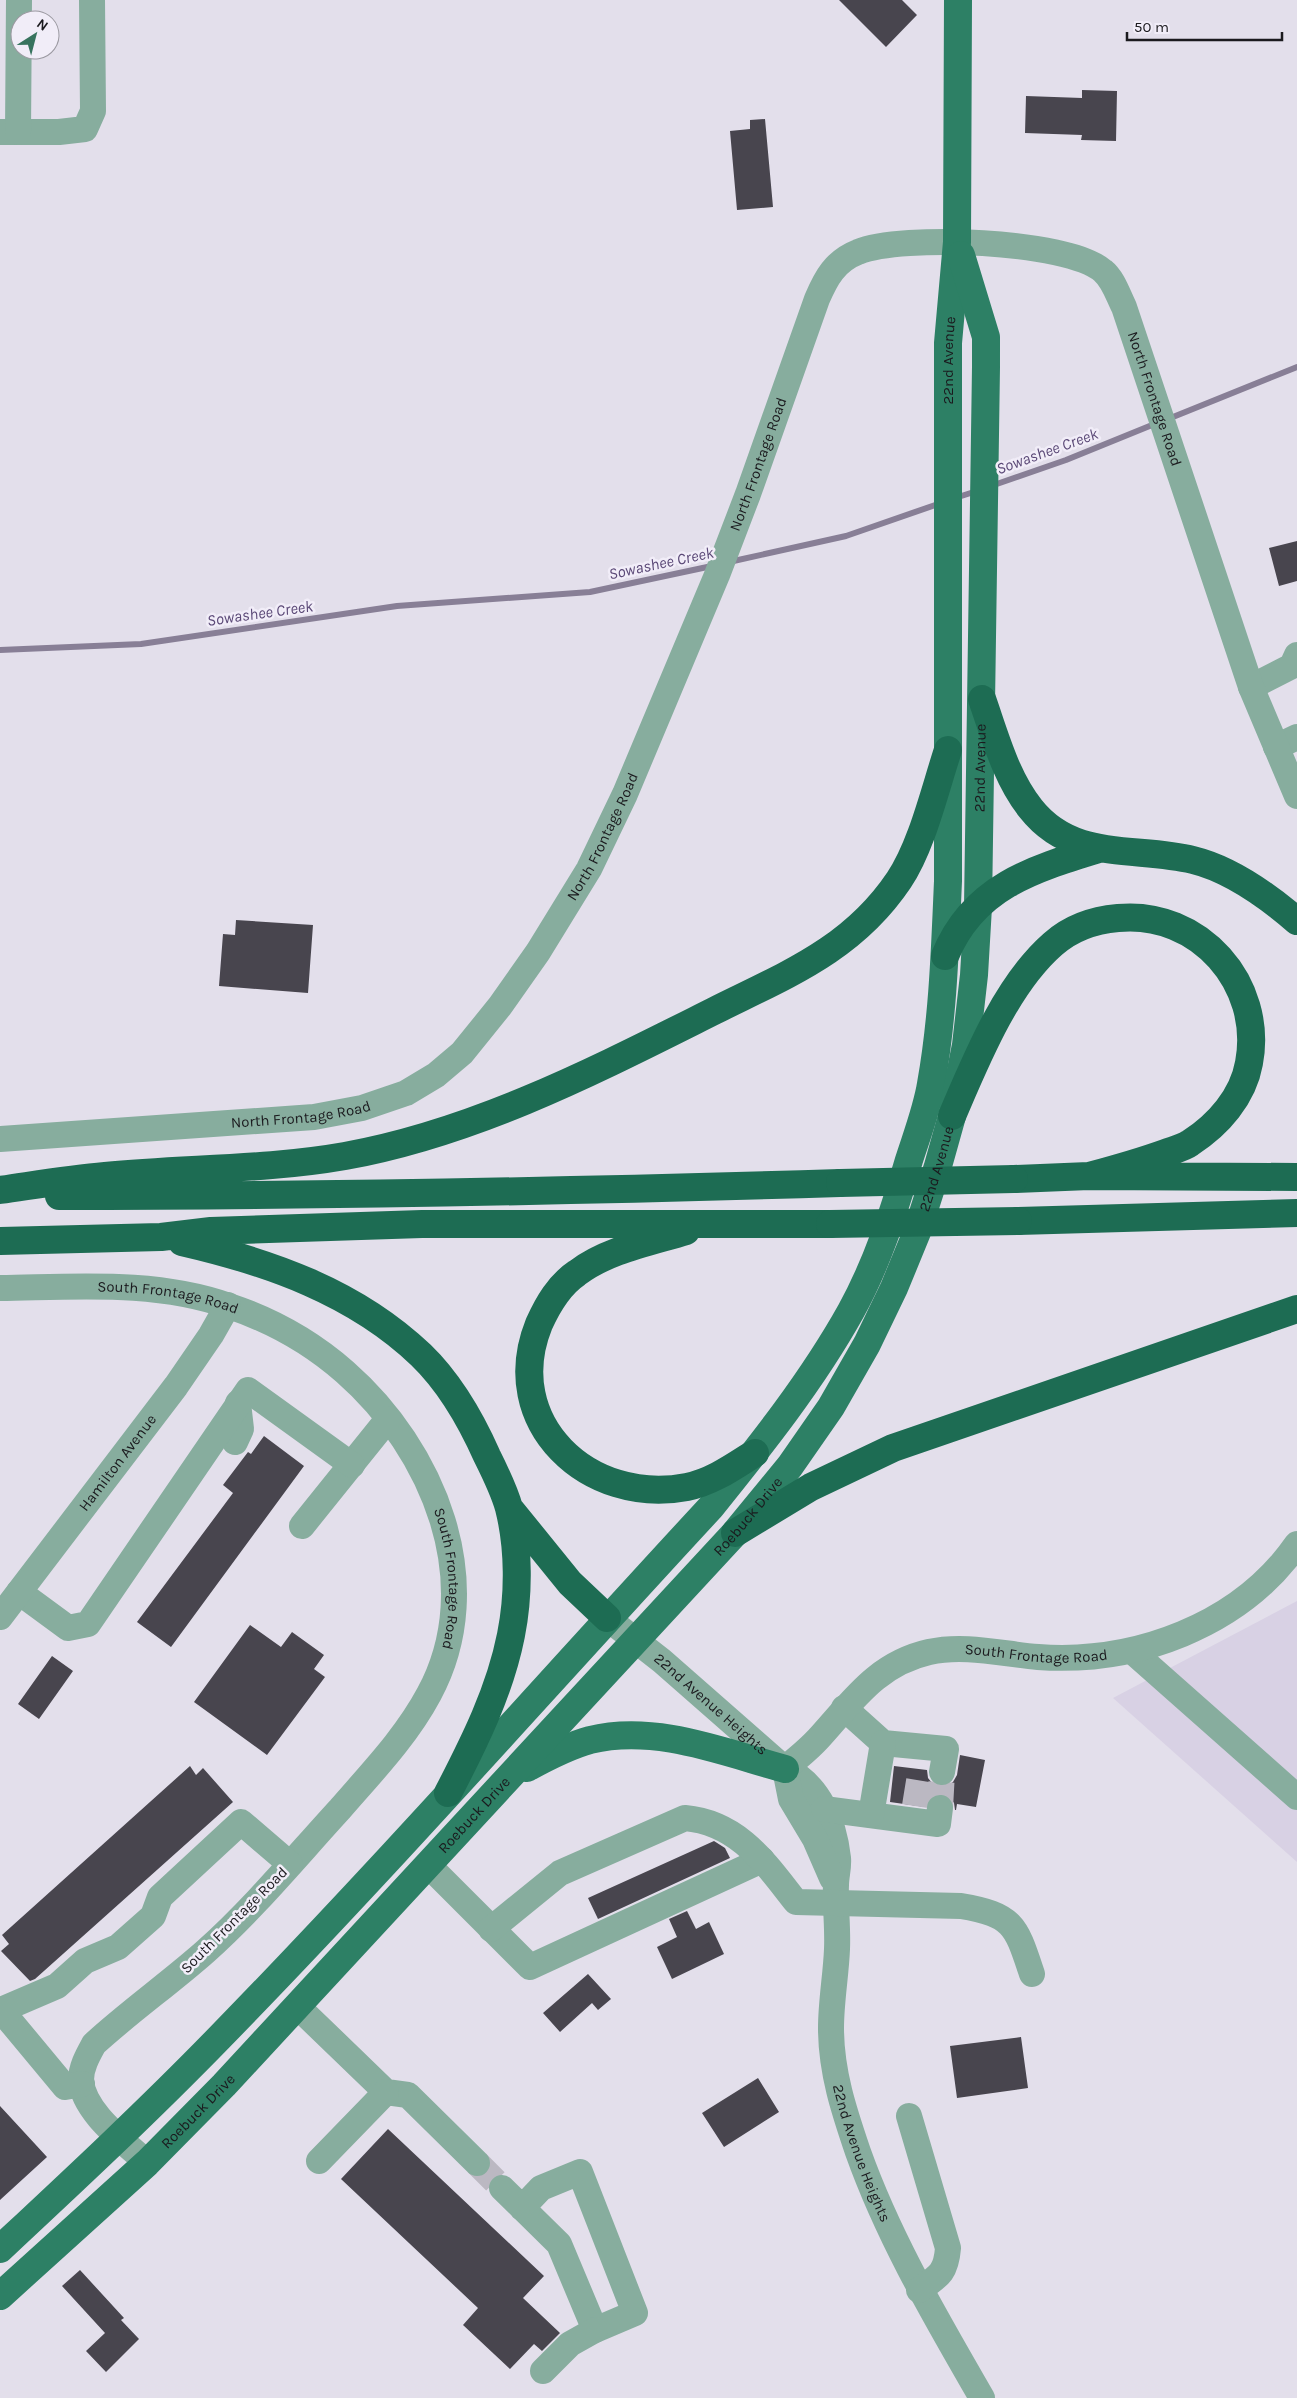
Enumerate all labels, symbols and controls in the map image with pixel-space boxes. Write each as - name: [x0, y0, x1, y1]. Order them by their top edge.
- north arrow: [10, 10, 60, 60]
- scale bar: [1127, 10, 1282, 42]
- text: N: [33, 15, 51, 35]
- text: 50 m: [1134, 18, 1169, 36]
- street label: 22nd Avenue: [939, 316, 959, 405]
- street label: North Frontage Road: [1124, 329, 1186, 468]
- street label: North Frontage Road: [726, 395, 791, 534]
- water label: Sowashee Creek: [994, 424, 1101, 478]
- water label: Sowashee Creek: [607, 542, 716, 583]
- water label: Sowashee Creek: [206, 596, 315, 630]
- street label: 22nd Avenue: [970, 724, 990, 812]
- street label: North Frontage Road: [563, 770, 642, 904]
- street label: North Frontage Road: [230, 1097, 373, 1132]
- street label: 22nd Avenue: [915, 1124, 958, 1214]
- street label: South Frontage Road: [97, 1277, 241, 1318]
- street label: Hamilton Avenue: [75, 1411, 160, 1515]
- street label: Roebuck Drive: [709, 1473, 786, 1560]
- street label: South Frontage Road: [430, 1505, 463, 1651]
- street label: South Frontage Road: [964, 1640, 1109, 1667]
- street label: 22nd Avenue Heights: [651, 1649, 771, 1759]
- street label: Roebuck Drive: [434, 1773, 514, 1857]
- street label: South Frontage Road: [177, 1863, 291, 1977]
- street label: Roebuck Drive: [157, 2070, 239, 2152]
- street label: 22nd Avenue Heights: [829, 2083, 895, 2225]

